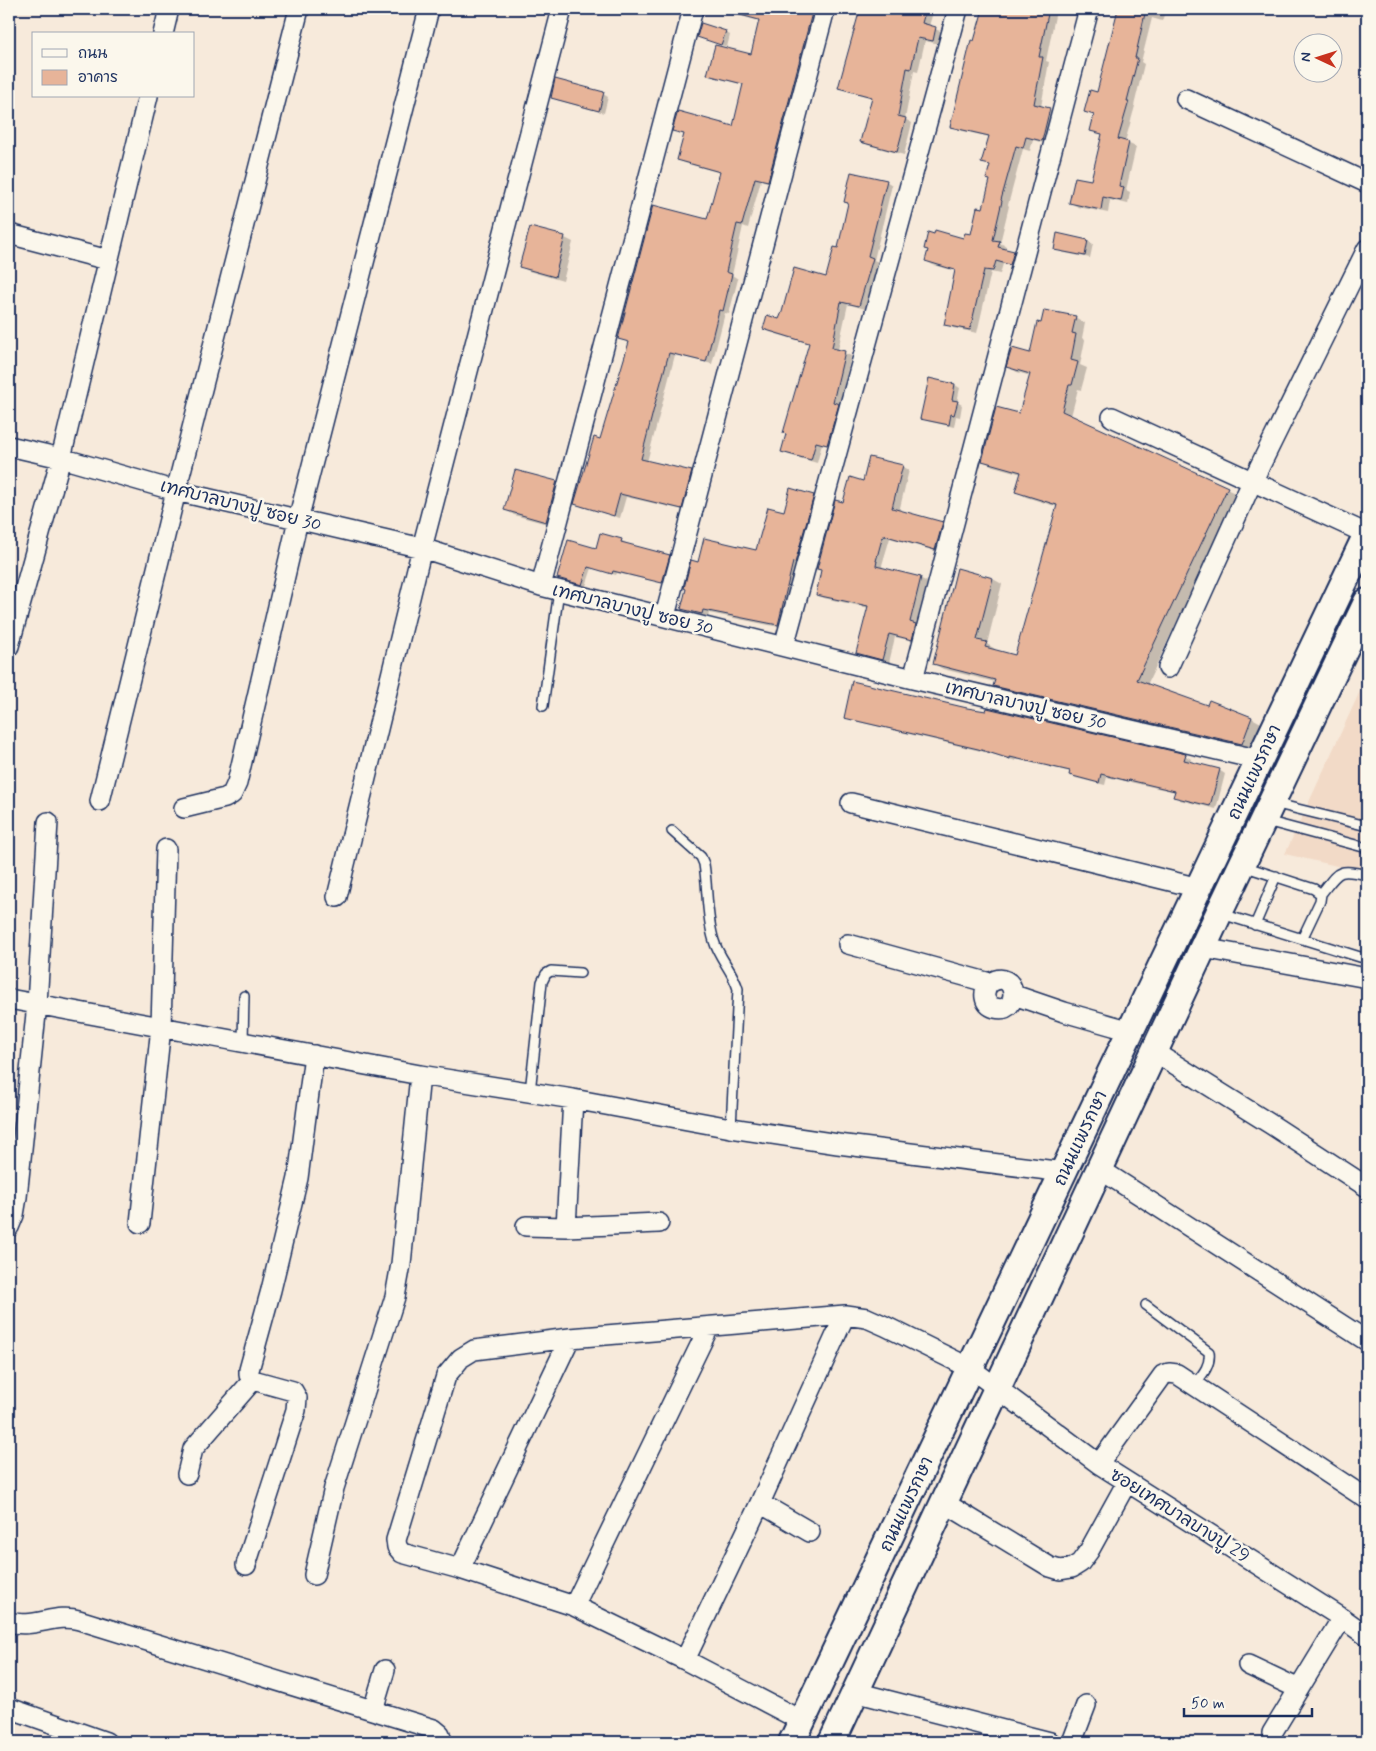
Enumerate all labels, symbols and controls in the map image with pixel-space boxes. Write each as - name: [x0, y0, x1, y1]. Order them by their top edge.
- legend: [32, 32, 195, 98]
- north arrow: [1294, 32, 1344, 82]
- text: ถนน: [78, 44, 107, 64]
- text: N: [1297, 52, 1315, 62]
- text: อาคาร: [78, 68, 118, 88]
- street label: เทศบาลบางปู ซอย 30: [157, 474, 324, 539]
- street label: เทศบาลบางปู ซอย 30: [549, 578, 716, 643]
- street label: เทศบาลบางปู ซอย 30: [942, 676, 1109, 737]
- street label: ถนนแพรกษา: [1222, 721, 1288, 824]
- street label: ถนนแพรกษา: [1048, 1087, 1114, 1190]
- street label: ถนนแพรกษา: [874, 1453, 940, 1556]
- street label: ซอยเทศบาลบางปู 29: [1104, 1463, 1254, 1569]
- scale bar: [1184, 1686, 1311, 1718]
- text: 50 m: [1191, 1694, 1225, 1714]

